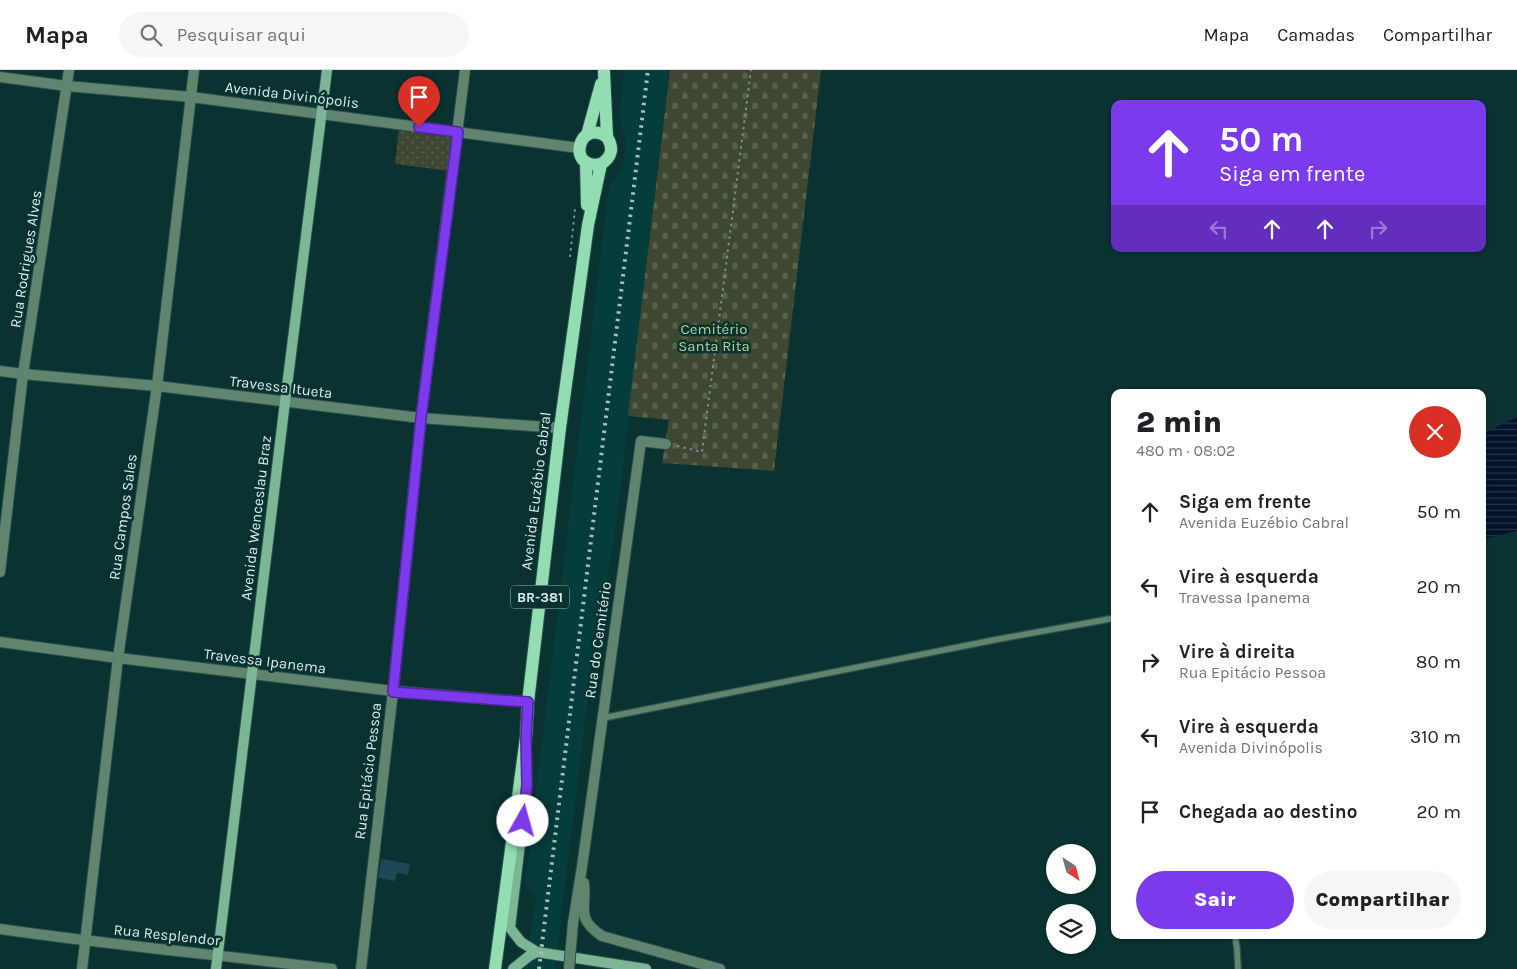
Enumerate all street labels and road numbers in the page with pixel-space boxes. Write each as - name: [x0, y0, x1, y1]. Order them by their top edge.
- street label: Avenida Divinópolis: [224, 78, 360, 112]
- street label: Rua Rodrigues Alves: [6, 189, 46, 329]
- street label: Travessa Itueta: [229, 372, 333, 402]
- street label: Avenida Euzébio Cabral: [517, 411, 555, 571]
- street label: Avenida Wenceslau Braz: [237, 435, 275, 601]
- street label: Rua Campos Sales: [105, 453, 141, 581]
- street label: Rua do Cemitério: [581, 581, 615, 699]
- road number: BR-381: [511, 586, 569, 608]
- street label: Travessa Ipanema: [203, 645, 327, 677]
- street label: Rua Epitácio Pessoa: [351, 701, 385, 841]
- street label: Rua Resplendor: [113, 920, 222, 950]

